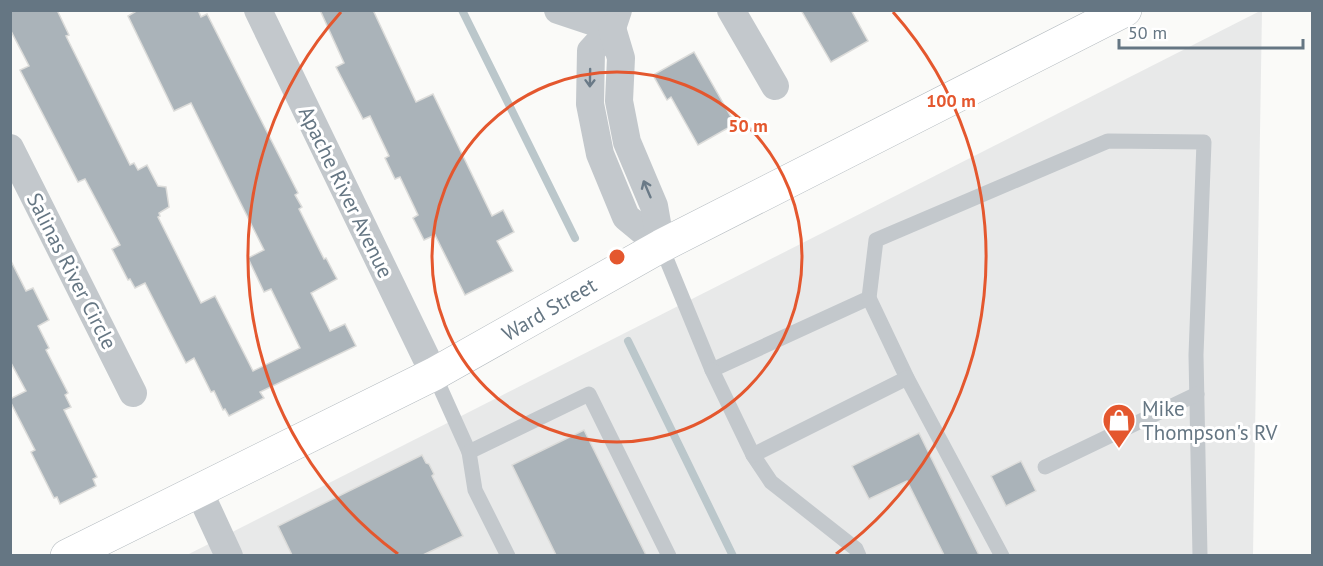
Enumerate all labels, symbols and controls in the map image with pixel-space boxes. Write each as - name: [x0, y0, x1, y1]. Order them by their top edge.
- scale bar: [1119, 12, 1304, 50]
- text: 50 m: [1128, 21, 1167, 44]
- one-way arrow: [585, 67, 596, 87]
- text: 100 m: [926, 89, 976, 112]
- street label: Apache River Avenue: [293, 102, 399, 282]
- text: 50 m: [728, 114, 768, 137]
- one-way arrow: [641, 181, 652, 199]
- street label: Salinas River Circle: [21, 188, 123, 354]
- centre of rings: [607, 247, 627, 267]
- street label: Ward Street: [497, 271, 601, 347]
- place label: Mike Thompson's RV: [1142, 395, 1278, 446]
- shop icon: Mike Thompson's RV: [1101, 402, 1137, 449]

